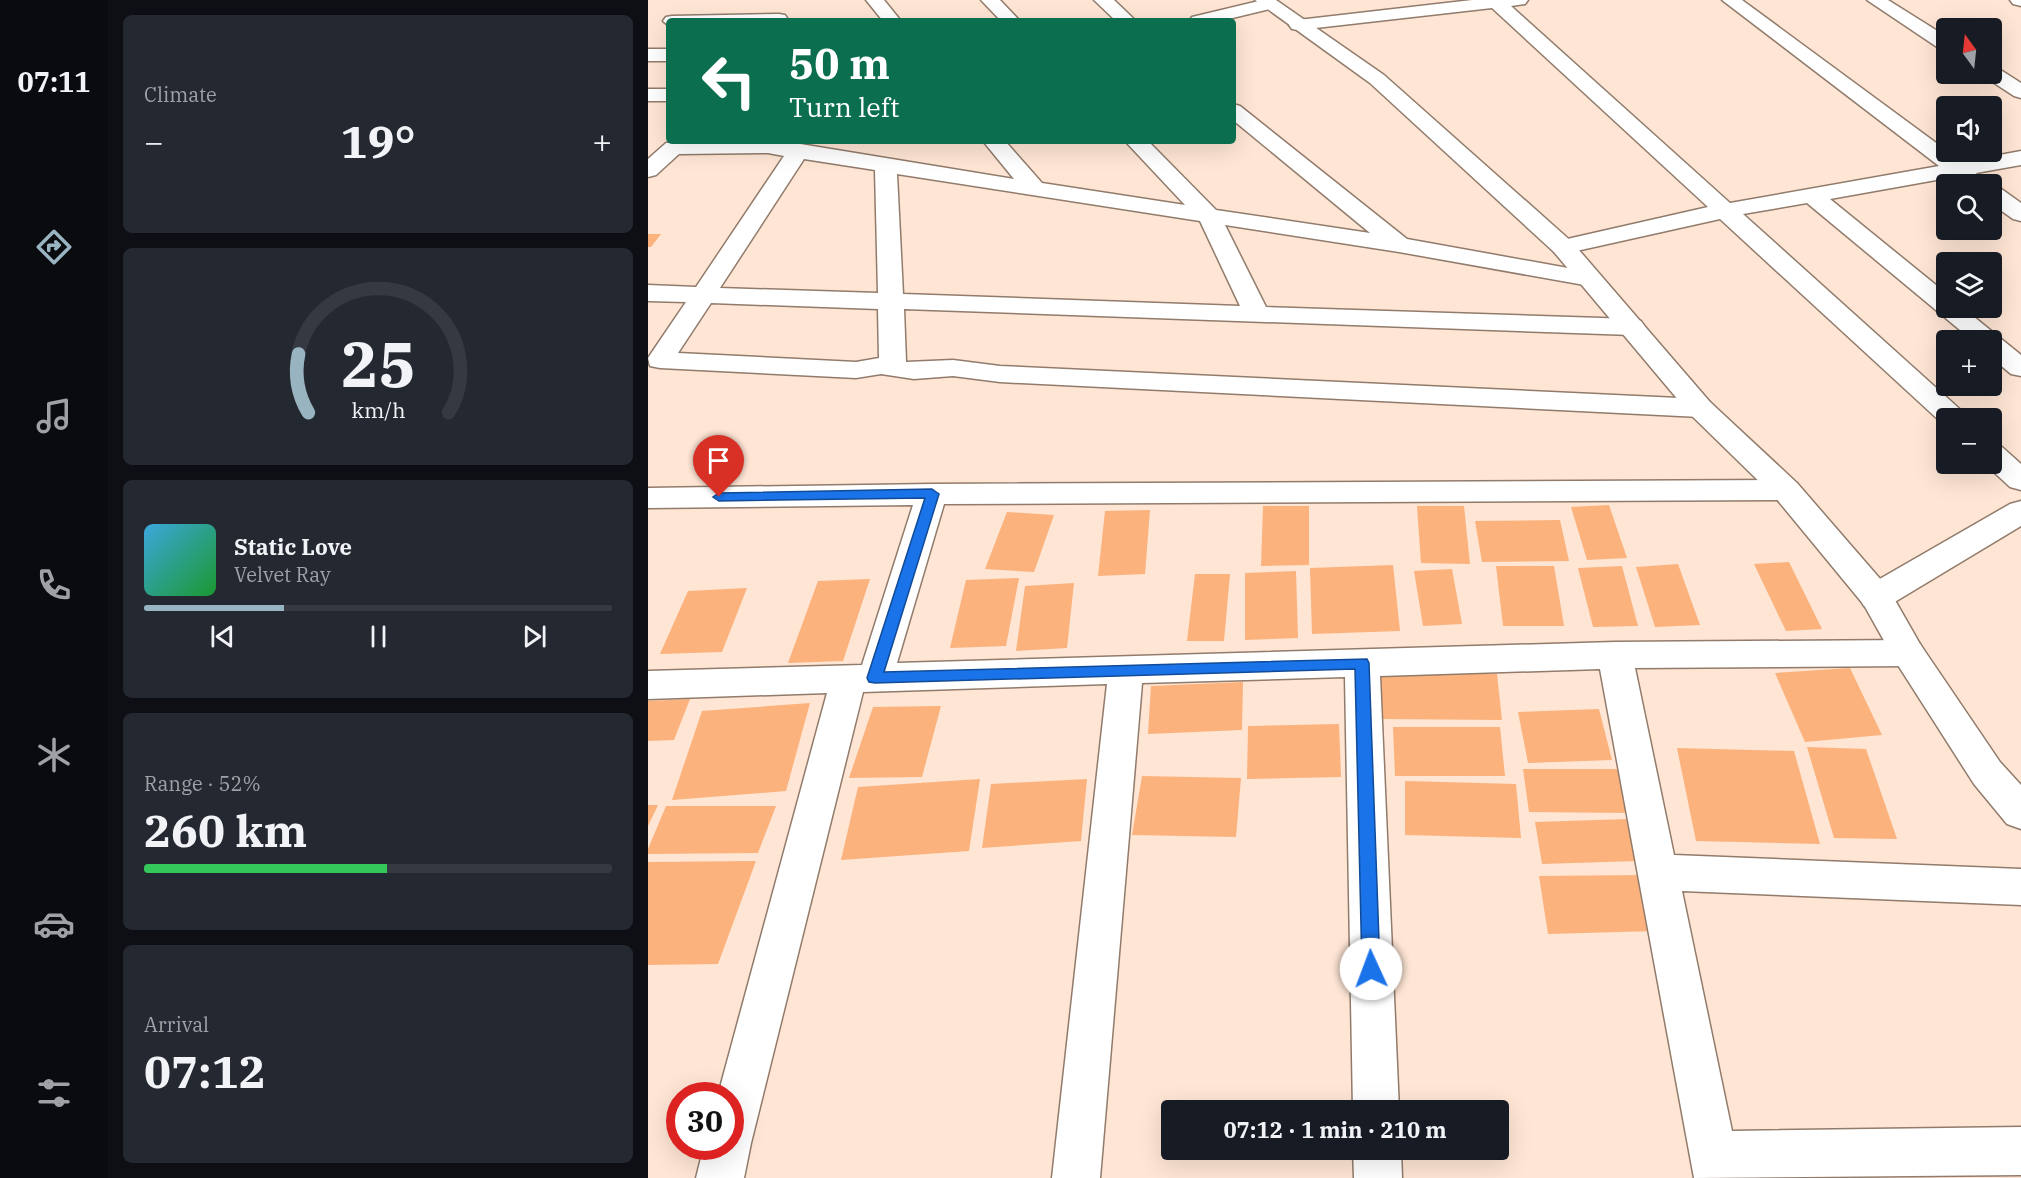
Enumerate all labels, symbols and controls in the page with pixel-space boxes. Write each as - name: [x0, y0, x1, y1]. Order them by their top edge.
- north arrow: [1936, 18, 2002, 84]
- map controls: [1936, 18, 2002, 474]
- text: 50 m: [789, 36, 890, 91]
- icon: left: [690, 42, 768, 120]
- text: 07:11: [18, 64, 90, 99]
- text: Climate: [144, 81, 217, 108]
- text: Turn left: [789, 89, 900, 124]
- button: sound: [1936, 96, 2002, 162]
- text: 19°: [340, 112, 416, 170]
- text: −: [144, 120, 164, 163]
- text: +: [592, 120, 612, 163]
- button: search: [1936, 174, 2002, 240]
- icon: directions: [33, 226, 75, 268]
- button: layers: [1936, 252, 2002, 318]
- text: 25: [341, 324, 415, 405]
- button: +: [1936, 330, 2002, 396]
- icon: music: [33, 395, 75, 437]
- text: km/h: [351, 397, 405, 425]
- button: −: [1936, 408, 2002, 474]
- pin: [693, 435, 744, 497]
- icon: arrive: [702, 444, 735, 477]
- text: Static Love: [234, 532, 352, 561]
- text: Velvet Ray: [234, 561, 331, 588]
- icon: phone: [33, 564, 75, 606]
- icon: previous: [206, 620, 239, 653]
- icon: pause: [362, 620, 395, 653]
- icon: next: [518, 620, 551, 653]
- icon: climate: [33, 734, 75, 776]
- text: Range · 52%: [144, 770, 261, 797]
- text: 260 km: [144, 801, 307, 859]
- icon: car: [33, 903, 75, 945]
- position arrow: [1339, 937, 1403, 1001]
- text: Arrival: [144, 1011, 209, 1038]
- text: 07:12: [144, 1042, 266, 1100]
- icon: filters: [33, 1072, 75, 1114]
- speed limit sign: 30: [666, 1082, 744, 1160]
- text: 07:12 · 1 min · 210 m: [1223, 1115, 1447, 1144]

